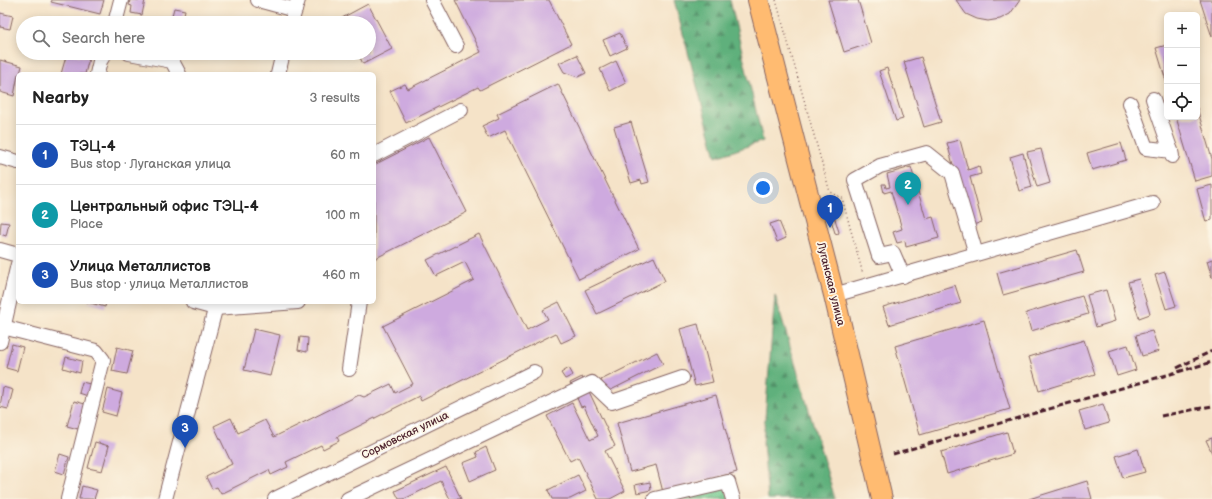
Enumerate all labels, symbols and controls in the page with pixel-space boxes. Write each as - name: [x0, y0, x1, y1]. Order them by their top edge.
- map controls: [1164, 12, 1200, 120]
- button: +: [1164, 12, 1200, 48]
- search box: [16, 16, 376, 60]
- icon: search: [30, 27, 52, 49]
- text: Search here: [62, 29, 145, 48]
- button: −: [1164, 48, 1200, 84]
- button: locate: [1164, 84, 1200, 120]
- text: Nearby: [32, 88, 89, 108]
- text: 3 results: [309, 90, 360, 106]
- text: ТЭЦ-4: [70, 137, 116, 156]
- text: 1: [42, 147, 48, 163]
- text: 60 m: [330, 147, 360, 163]
- text: Bus stop · Луганская улица: [70, 156, 231, 172]
- pin: 2: [895, 172, 921, 205]
- your location: [753, 178, 773, 198]
- pin: 1: [817, 195, 843, 228]
- text: Центральный офис ТЭЦ-4: [70, 197, 259, 216]
- text: 2: [41, 207, 49, 223]
- text: 100 m: [325, 207, 360, 223]
- text: Place: [70, 216, 103, 232]
- street label: Луганская улица: [814, 240, 848, 328]
- text: Улица Металлистов: [70, 257, 211, 276]
- text: 3: [41, 267, 49, 283]
- text: 460 m: [322, 267, 360, 283]
- text: Bus stop · улица Металлистов: [70, 276, 248, 292]
- street label: Сормовская улица: [359, 408, 451, 462]
- pin: 3: [172, 415, 198, 448]

